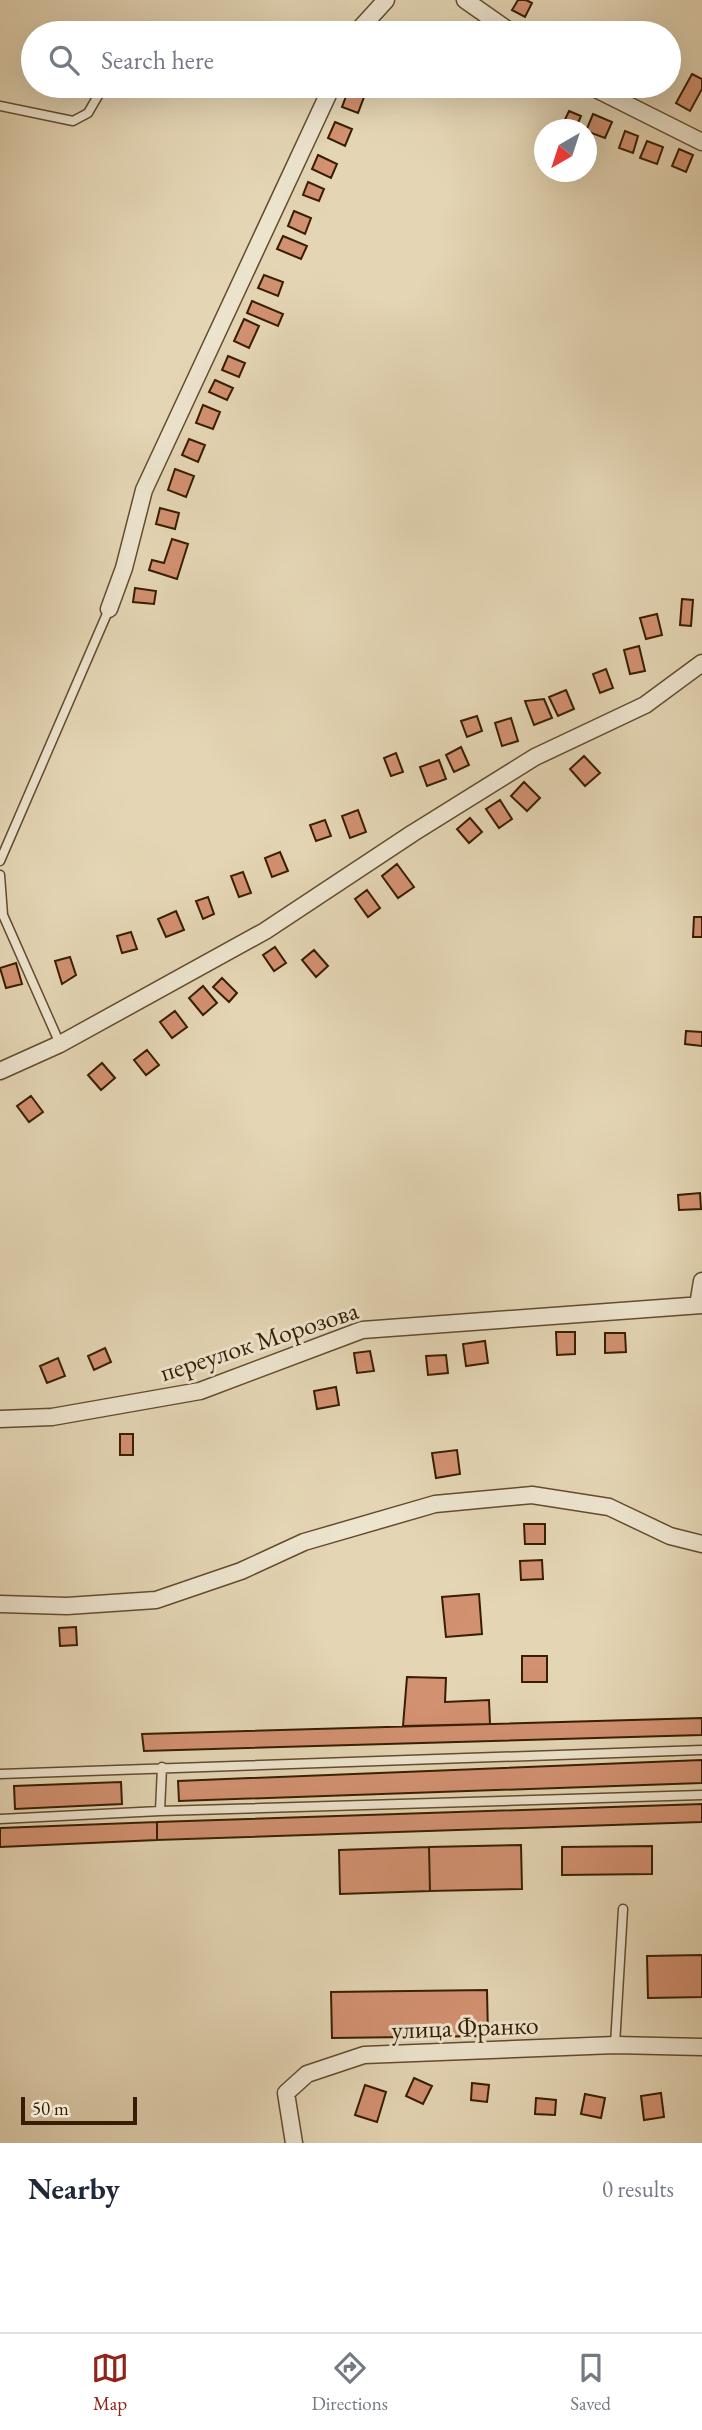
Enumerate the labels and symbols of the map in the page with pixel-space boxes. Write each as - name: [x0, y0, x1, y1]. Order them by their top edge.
- north arrow: [534, 119, 597, 182]
- street label: переулок Морозова: [156, 1293, 363, 1389]
- street label: улица Франко: [391, 2007, 539, 2047]
- scale bar: [21, 2094, 136, 2126]

